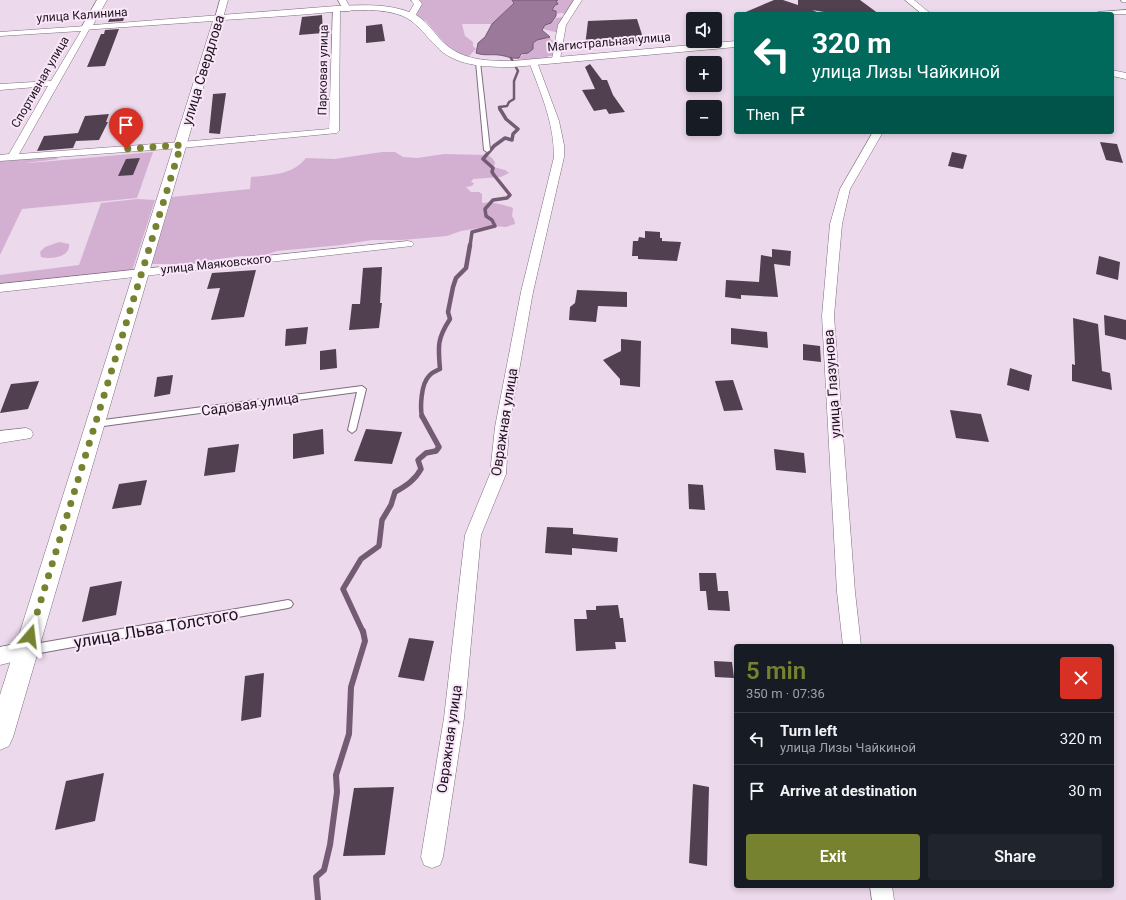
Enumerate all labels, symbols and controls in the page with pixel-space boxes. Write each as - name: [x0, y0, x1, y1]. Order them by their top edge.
- street label: улица Калинина: [36, 5, 128, 25]
- map controls: [686, 12, 722, 136]
- button: sound: [686, 12, 722, 48]
- street label: улица Свердлова: [179, 13, 227, 127]
- street label: Парковая улица: [315, 24, 331, 116]
- text: 320 m: [812, 27, 891, 60]
- icon: left: [746, 28, 798, 80]
- street label: Магистральная улица: [547, 30, 671, 54]
- street label: Спортивная улица: [8, 34, 72, 130]
- button: +: [686, 56, 722, 92]
- text: улица Лизы Чайкиной: [812, 61, 1000, 82]
- button: −: [686, 100, 722, 136]
- icon: arrive: [787, 104, 809, 126]
- text: Then: [746, 106, 779, 124]
- pin: [109, 108, 143, 149]
- icon: arrive: [115, 114, 137, 136]
- street label: улица Маяковского: [160, 251, 272, 277]
- street label: улица Глазунова: [820, 329, 844, 439]
- street label: Овражная улица: [488, 367, 520, 477]
- street label: Садовая улица: [200, 389, 300, 419]
- street label: улица Льва Толстого: [72, 604, 240, 652]
- position arrow: [9, 615, 51, 657]
- text: 5 min: [746, 657, 806, 685]
- button: close: [1060, 657, 1102, 699]
- street label: Овражная улица: [433, 684, 465, 794]
- text: 350 m · 07:36: [746, 686, 825, 701]
- text: Turn left: [780, 722, 837, 740]
- icon: left: [746, 728, 768, 750]
- text: 320 m: [1060, 730, 1102, 748]
- text: улица Лизы Чайкиной: [780, 740, 916, 755]
- icon: arrive: [746, 780, 768, 802]
- text: Arrive at destination: [780, 782, 917, 800]
- text: 30 m: [1068, 782, 1102, 800]
- button: Exit: [746, 834, 920, 880]
- button: Share: [928, 834, 1102, 880]

